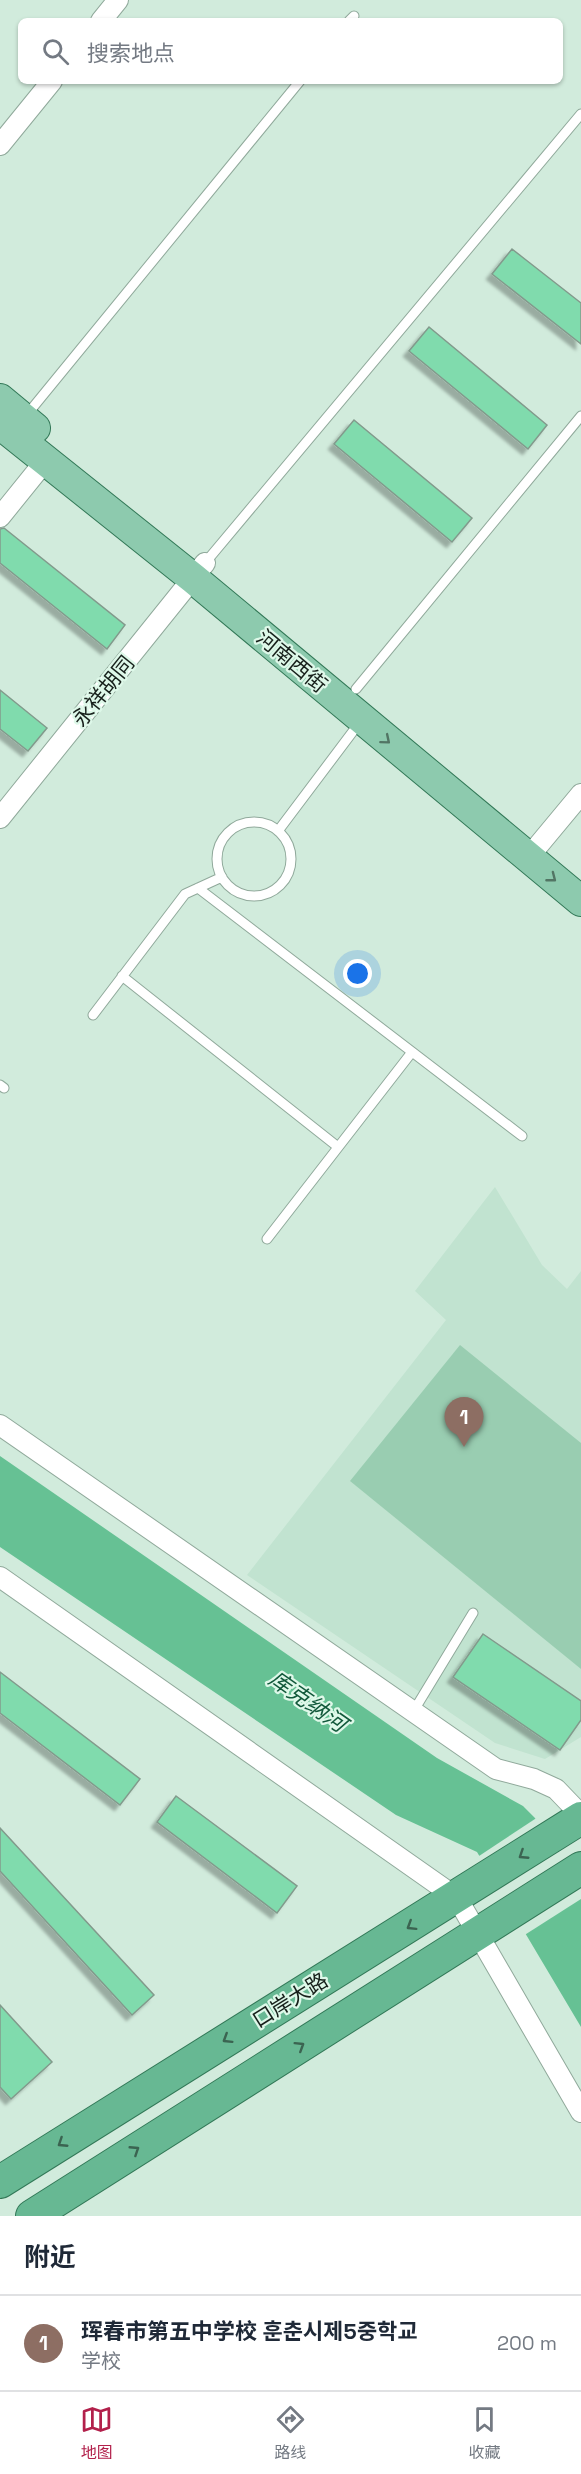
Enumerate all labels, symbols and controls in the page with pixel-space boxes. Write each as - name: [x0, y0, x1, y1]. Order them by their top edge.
- search box: [18, 18, 563, 84]
- icon: search: [39, 35, 72, 68]
- text: 搜索地点: [87, 39, 175, 67]
- street label: 河南西街: [251, 624, 333, 698]
- street label: 永祥胡同: [66, 650, 140, 732]
- one-way arrow: [379, 733, 390, 744]
- one-way arrow: [546, 871, 557, 882]
- your location: [343, 959, 372, 988]
- pin: 1: [444, 1398, 484, 1447]
- water label: 库克纳河: [264, 1664, 355, 1740]
- one-way arrow: [519, 1848, 530, 1859]
- one-way arrow: [407, 1918, 417, 1930]
- street label: 口岸大路: [247, 1966, 333, 2034]
- one-way arrow: [223, 2032, 233, 2044]
- one-way arrow: [294, 2042, 304, 2054]
- one-way arrow: [58, 2135, 68, 2147]
- one-way arrow: [128, 2147, 139, 2158]
- text: 附近: [24, 2240, 76, 2274]
- text: 珲春市第五中学校 훈춘시제5중학교: [81, 2317, 417, 2345]
- text: 1: [39, 2330, 48, 2356]
- text: 200 m: [497, 2330, 557, 2356]
- text: 学校: [81, 2348, 121, 2374]
- tab: 地图: [80, 2403, 113, 2463]
- tab: 路线: [274, 2403, 307, 2463]
- tab: 收藏: [468, 2403, 501, 2463]

